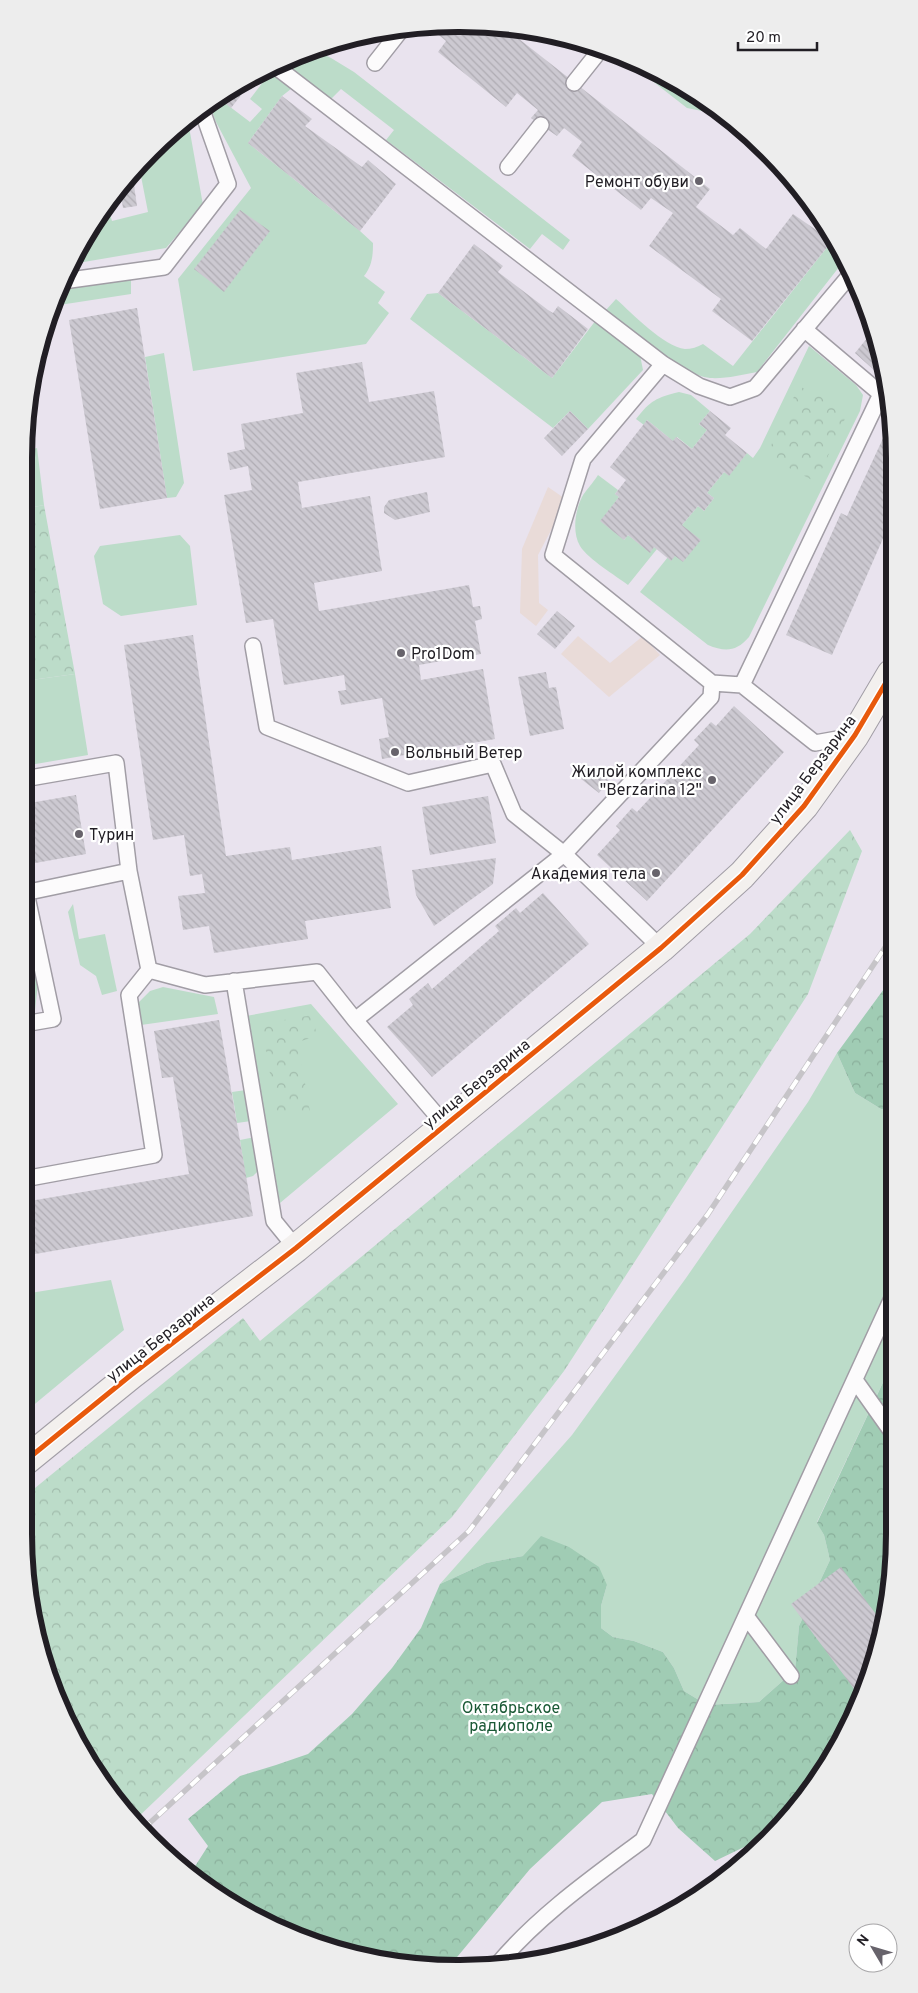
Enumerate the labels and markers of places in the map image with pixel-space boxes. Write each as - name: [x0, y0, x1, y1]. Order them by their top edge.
- place label: Ремонт обуви: [585, 173, 689, 193]
- marker: Ремонт обуви: [693, 175, 705, 187]
- place label: Pro1Dom: [411, 645, 475, 665]
- marker: Pro1Dom: [395, 647, 407, 659]
- place label: Вольный Ветер: [405, 744, 523, 764]
- marker: Вольный Ветер: [389, 746, 401, 758]
- place label: Жилой комплекс "Berzarina 12": [571, 763, 702, 801]
- marker: Жилой комплекс "Berzarina 12": [706, 774, 718, 786]
- place label: Турин: [89, 826, 134, 846]
- marker: Турин: [73, 828, 85, 840]
- place label: Академия тела: [531, 865, 646, 885]
- marker: Академия тела: [650, 867, 662, 879]

